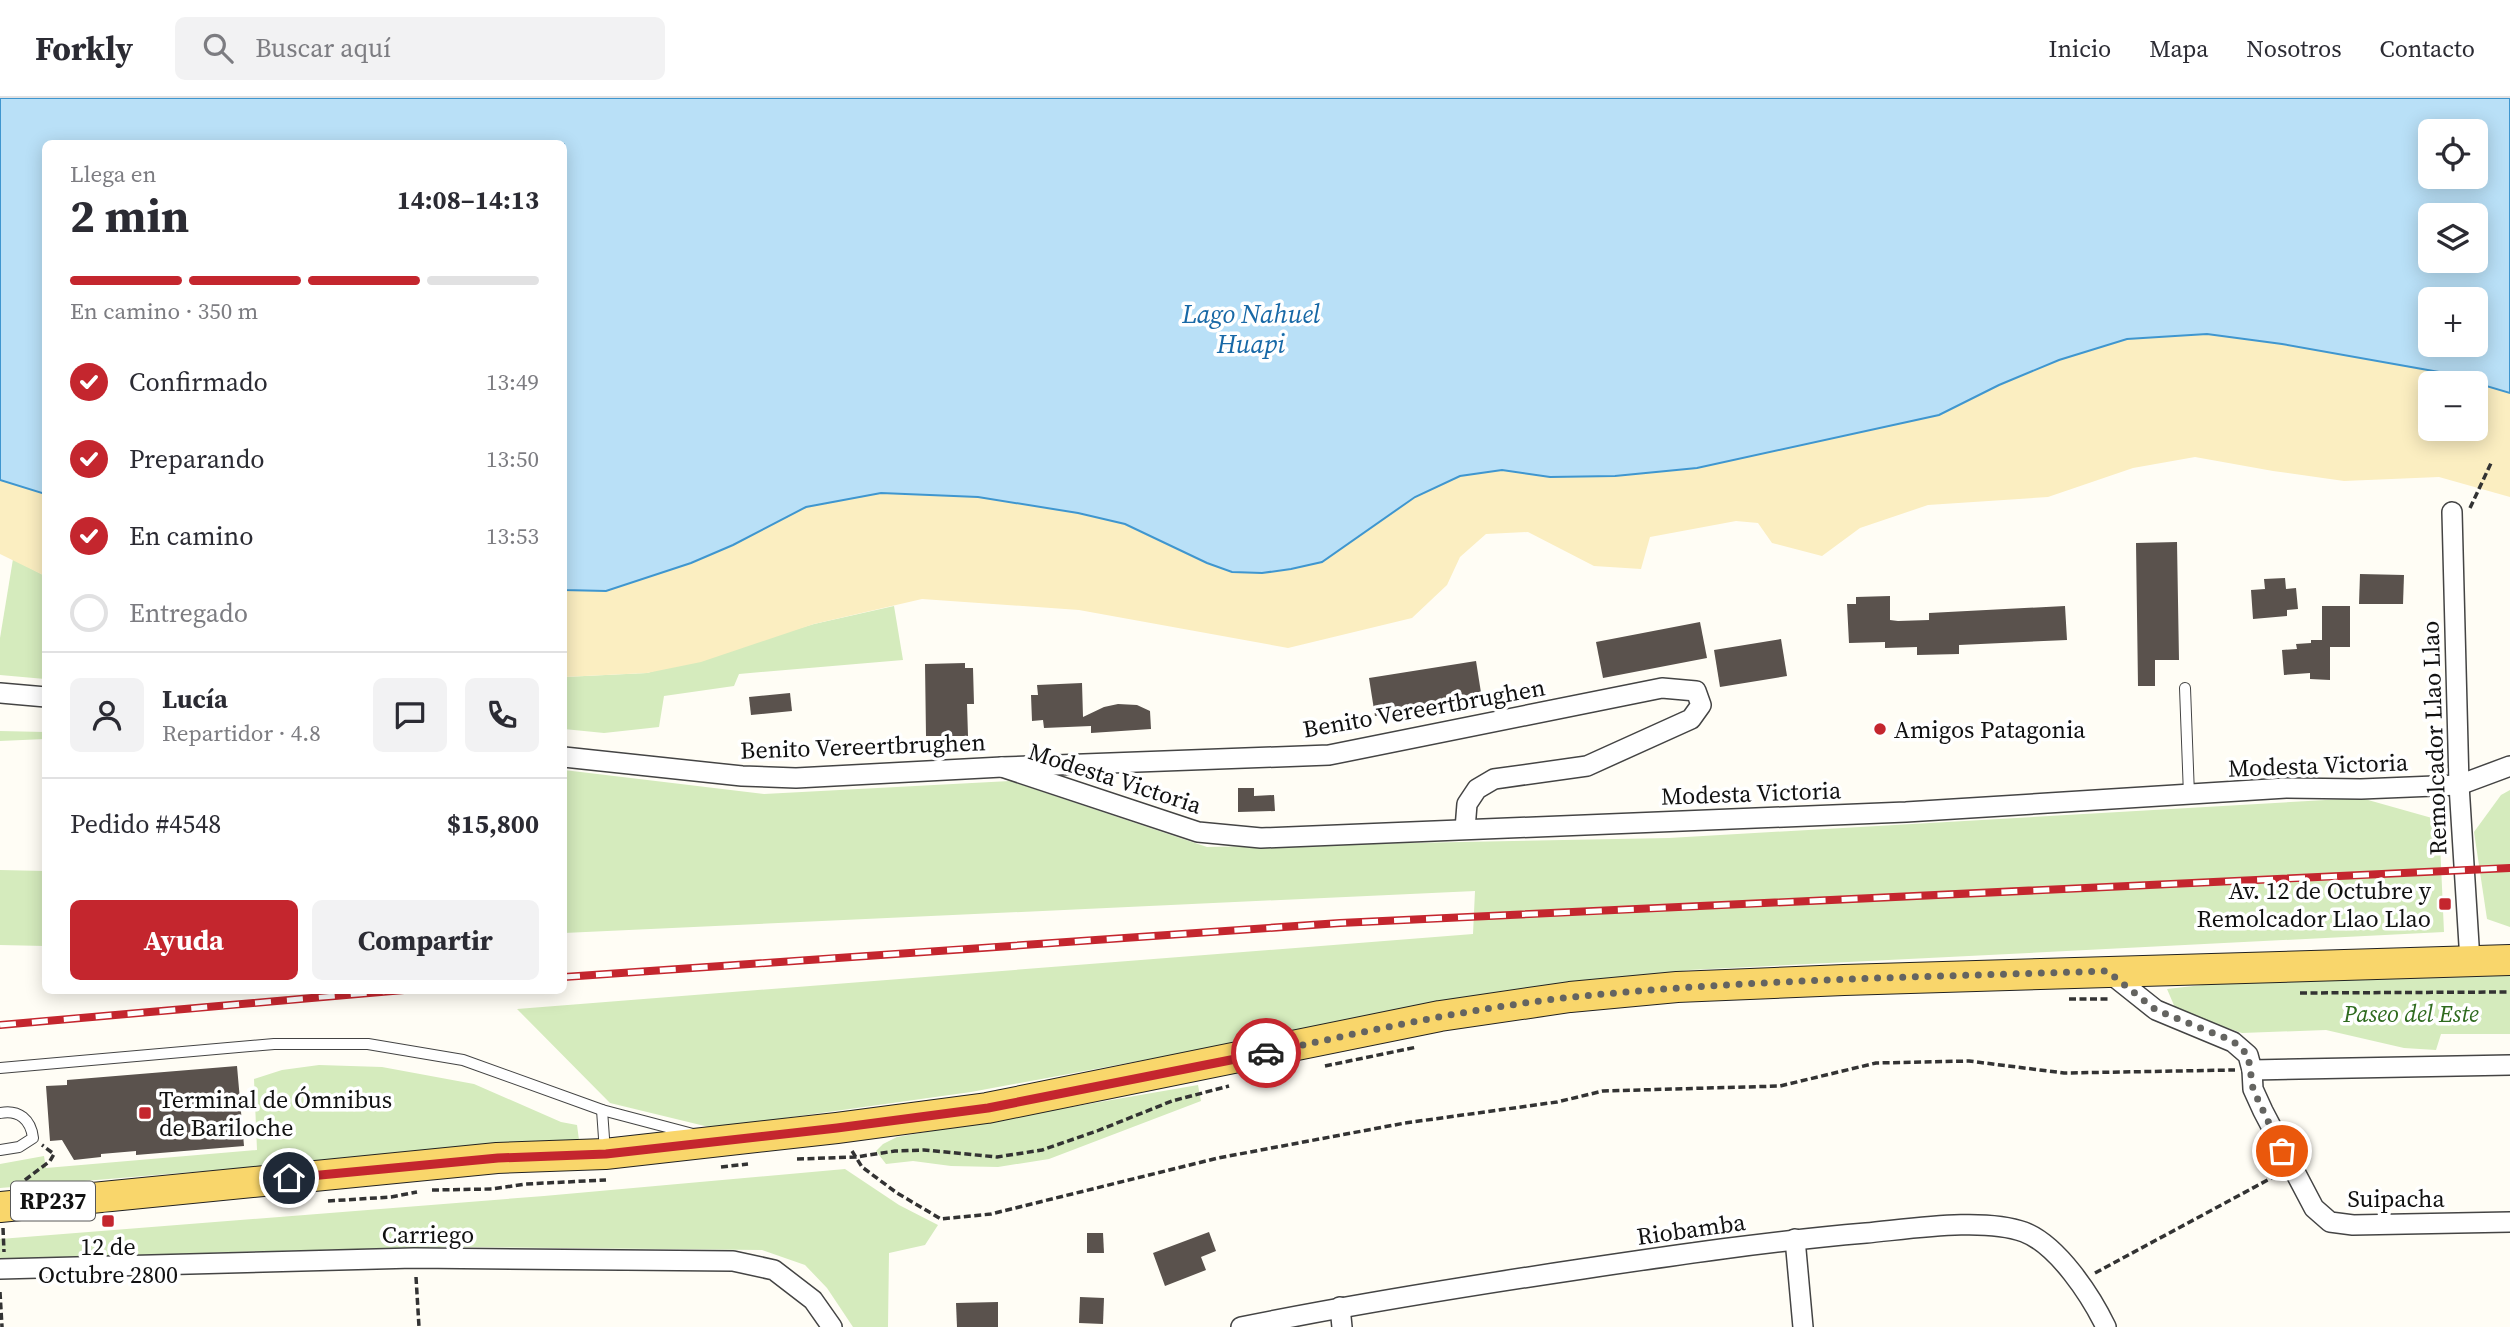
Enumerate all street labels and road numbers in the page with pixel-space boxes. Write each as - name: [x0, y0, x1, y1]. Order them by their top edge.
- street label: Remolcador Llao Llao: [2413, 620, 2455, 856]
- street label: Benito Vereertbrughen: [1300, 670, 1548, 746]
- street label: Benito Vereertbrughen: [740, 725, 986, 767]
- street label: Modesta Victoria: [1024, 734, 1207, 822]
- street label: Modesta Victoria: [2227, 745, 2409, 785]
- street label: Modesta Victoria: [1660, 773, 1842, 813]
- road number: RP237: [11, 1182, 95, 1220]
- street label: Suipacha: [2347, 1182, 2445, 1215]
- street label: Riobamba: [1635, 1205, 1748, 1253]
- street label: Carriego: [382, 1218, 474, 1251]

